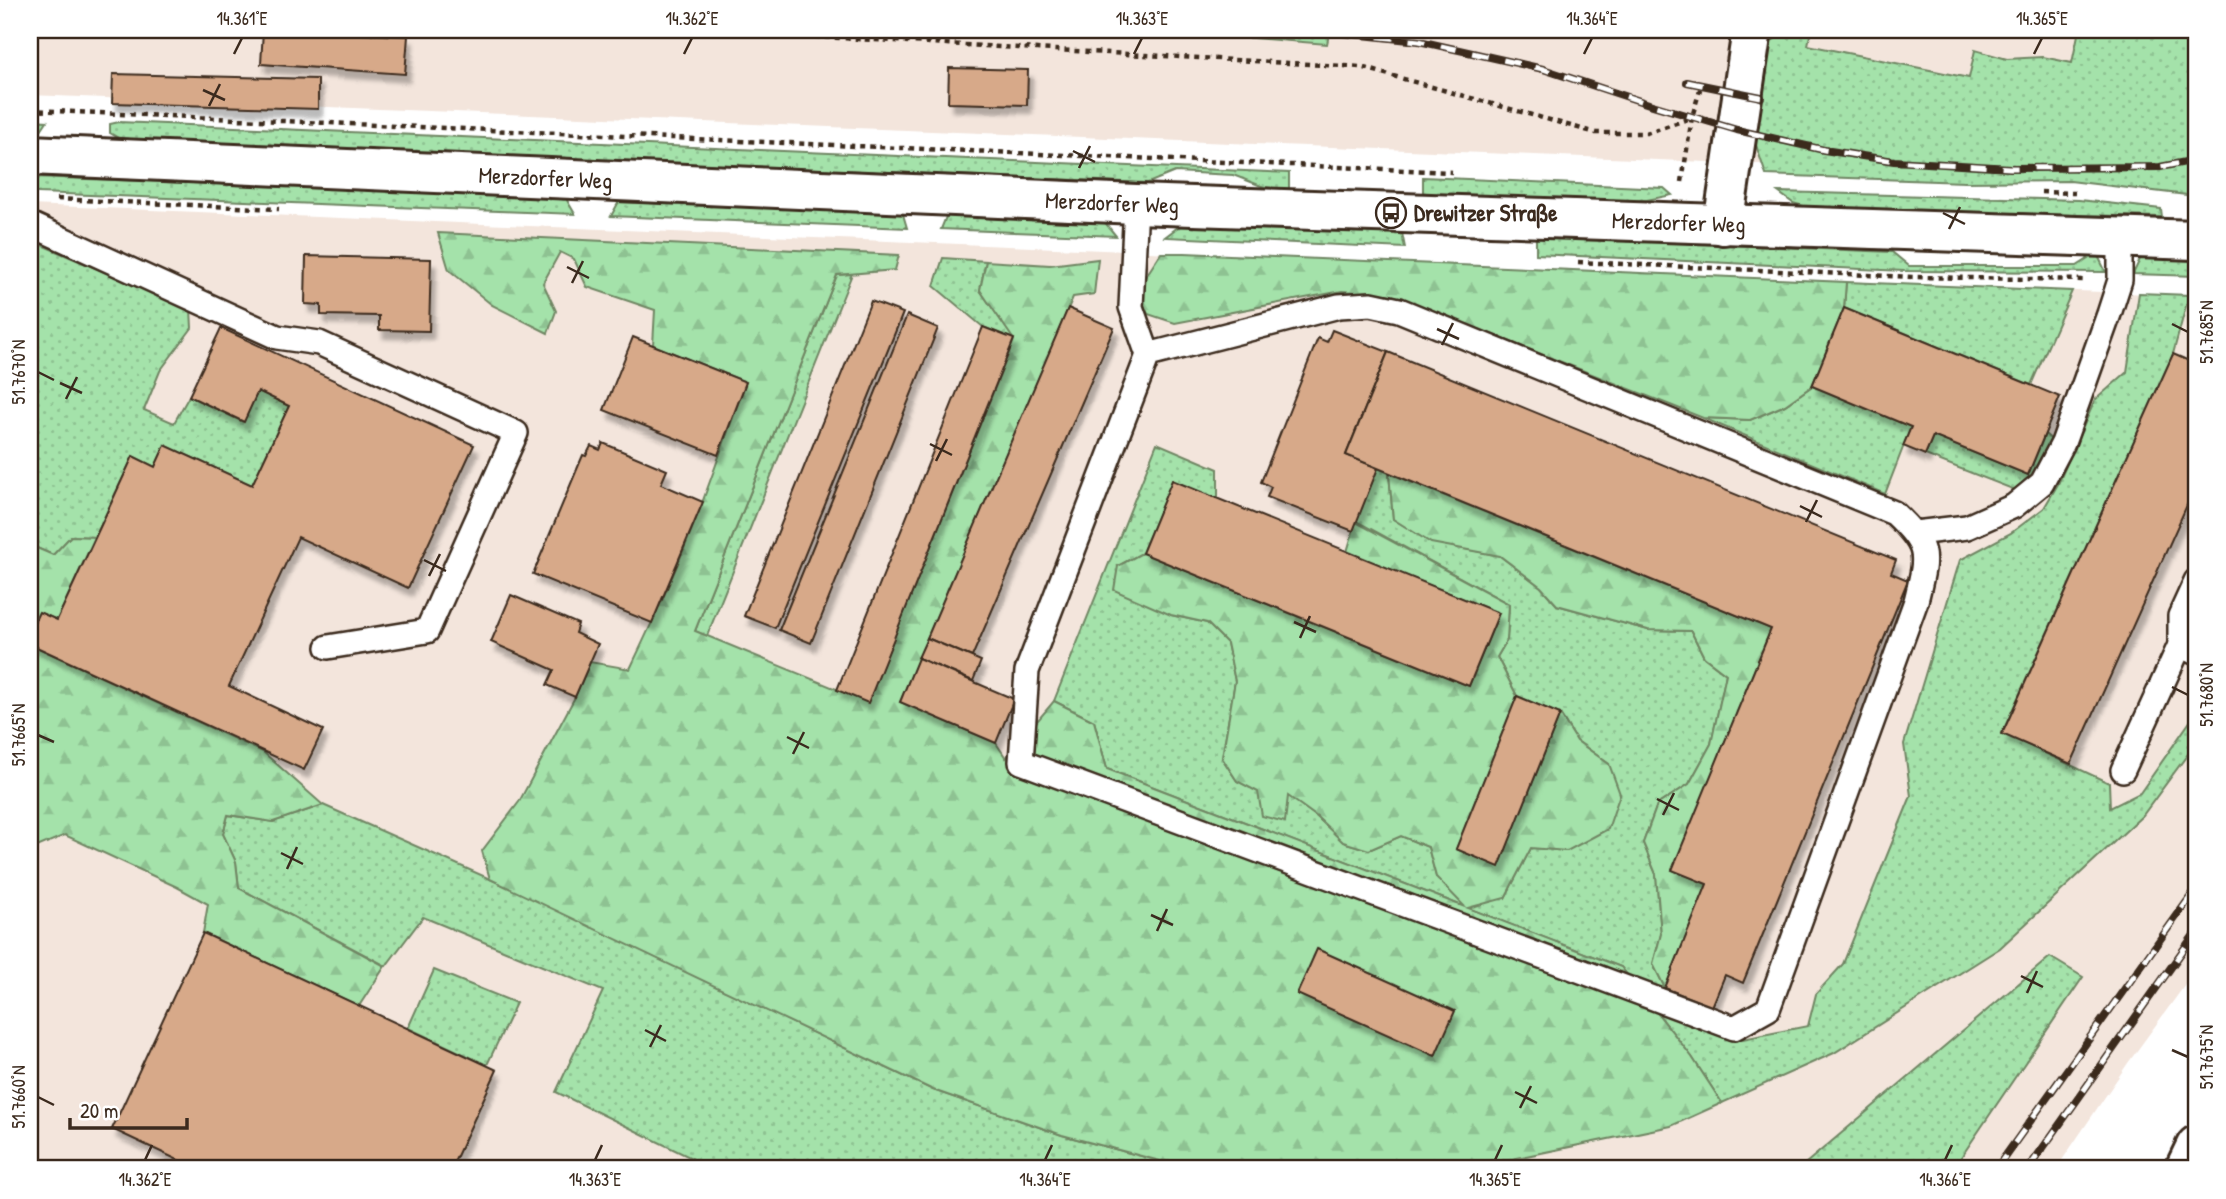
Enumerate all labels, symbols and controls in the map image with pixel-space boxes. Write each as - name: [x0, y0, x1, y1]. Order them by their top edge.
- text: 14.361°E: [216, 6, 268, 31]
- text: 14.362°E: [666, 6, 719, 31]
- text: 14.363°E: [1116, 6, 1168, 31]
- text: 14.364°E: [1566, 6, 1618, 31]
- text: 14.365°E: [2016, 6, 2068, 31]
- street label: Merzdorfer Weg: [478, 159, 613, 196]
- street label: Merzdorfer Weg: [1044, 184, 1179, 220]
- bus stop icon: Drewitzer Straße: [1374, 196, 1408, 230]
- place label: Drewitzer Straße: [1414, 197, 1558, 229]
- street label: Merzdorfer Weg: [1611, 204, 1746, 240]
- text: 51.7685°N: [2194, 300, 2219, 364]
- text: 51.7670°N: [6, 340, 31, 404]
- text: 51.7680°N: [2194, 663, 2219, 727]
- text: 51.7665°N: [6, 704, 31, 766]
- text: 51.7675°N: [2194, 1025, 2219, 1089]
- text: 51.7660°N: [6, 1065, 31, 1129]
- scale bar: [70, 1087, 187, 1131]
- text: 20 m: [80, 1096, 118, 1125]
- text: 14.362°E: [119, 1167, 172, 1192]
- text: 14.363°E: [569, 1167, 621, 1192]
- text: 14.364°E: [1019, 1167, 1071, 1192]
- text: 14.365°E: [1469, 1167, 1521, 1192]
- text: 14.366°E: [1919, 1167, 1971, 1192]

